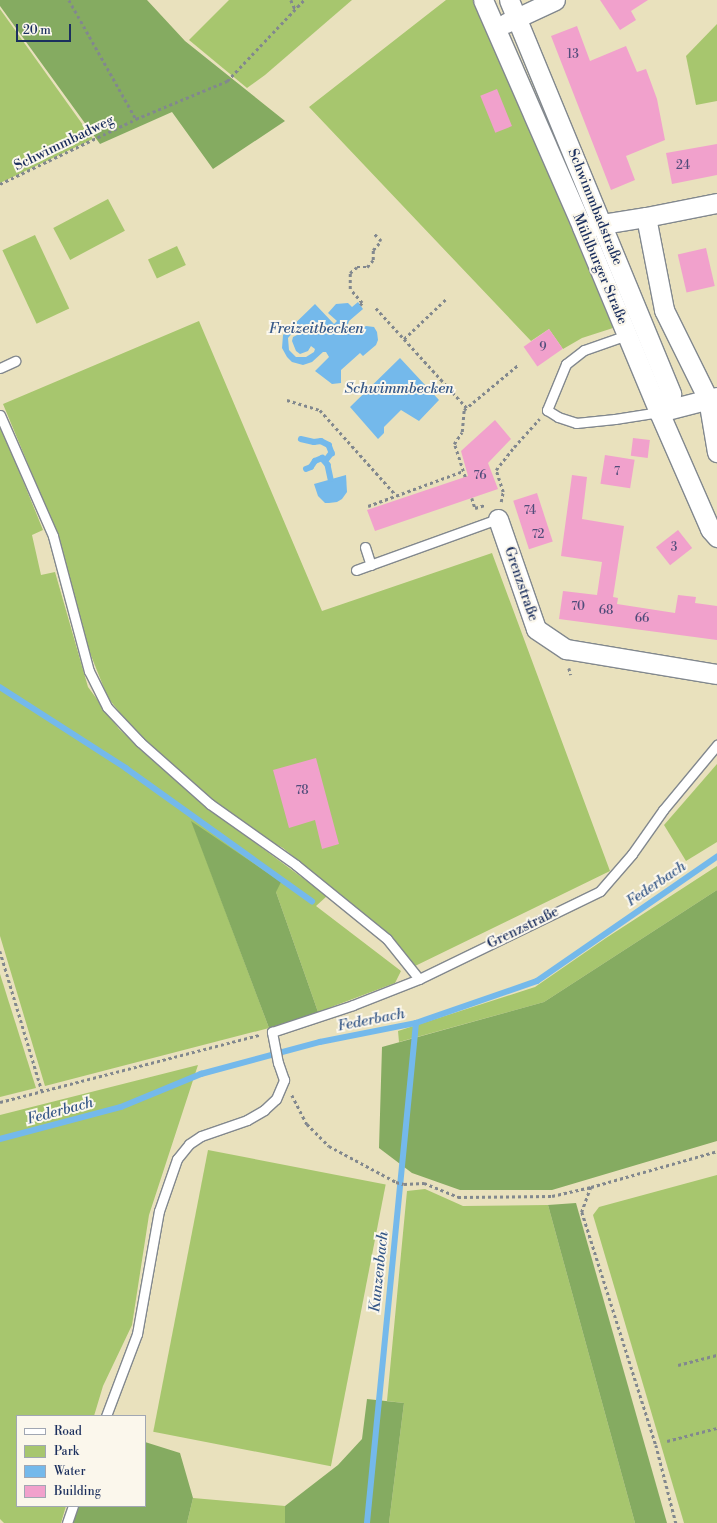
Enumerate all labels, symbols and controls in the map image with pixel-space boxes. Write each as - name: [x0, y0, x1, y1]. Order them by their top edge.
- scale bar: [18, 16, 73, 42]
- text: 20 m: [23, 23, 51, 38]
- house number: 13: [567, 48, 579, 62]
- street label: Schwimmbadweg: [11, 112, 117, 174]
- street label: Schwimmbadstraße: [564, 146, 626, 268]
- house number: 24: [676, 159, 690, 173]
- street label: Mühlburger Straße: [569, 211, 631, 327]
- water label: Freizeitbecken: [268, 320, 364, 338]
- house number: 9: [539, 341, 547, 355]
- water label: Schwimmbecken: [344, 380, 454, 398]
- house number: 7: [614, 465, 620, 479]
- house number: 76: [474, 469, 486, 483]
- house number: 74: [524, 504, 536, 518]
- house number: 72: [532, 528, 544, 542]
- house number: 3: [671, 541, 677, 555]
- street label: Grenzstraße: [500, 545, 542, 623]
- house number: 70: [571, 600, 585, 614]
- house number: 68: [599, 604, 613, 618]
- house number: 66: [635, 612, 649, 626]
- house number: 78: [295, 784, 309, 798]
- water label: Federbach: [623, 857, 689, 911]
- street label: Grenzstraße: [484, 903, 562, 953]
- water label: Federbach: [336, 1005, 406, 1035]
- water label: Federbach: [25, 1093, 95, 1129]
- water label: Kunzenbach: [366, 1230, 392, 1314]
- legend: [16, 1415, 146, 1507]
- text: Road: [54, 1424, 82, 1439]
- text: Park: [54, 1444, 79, 1459]
- text: Water: [54, 1464, 86, 1479]
- text: Building: [54, 1484, 101, 1499]

